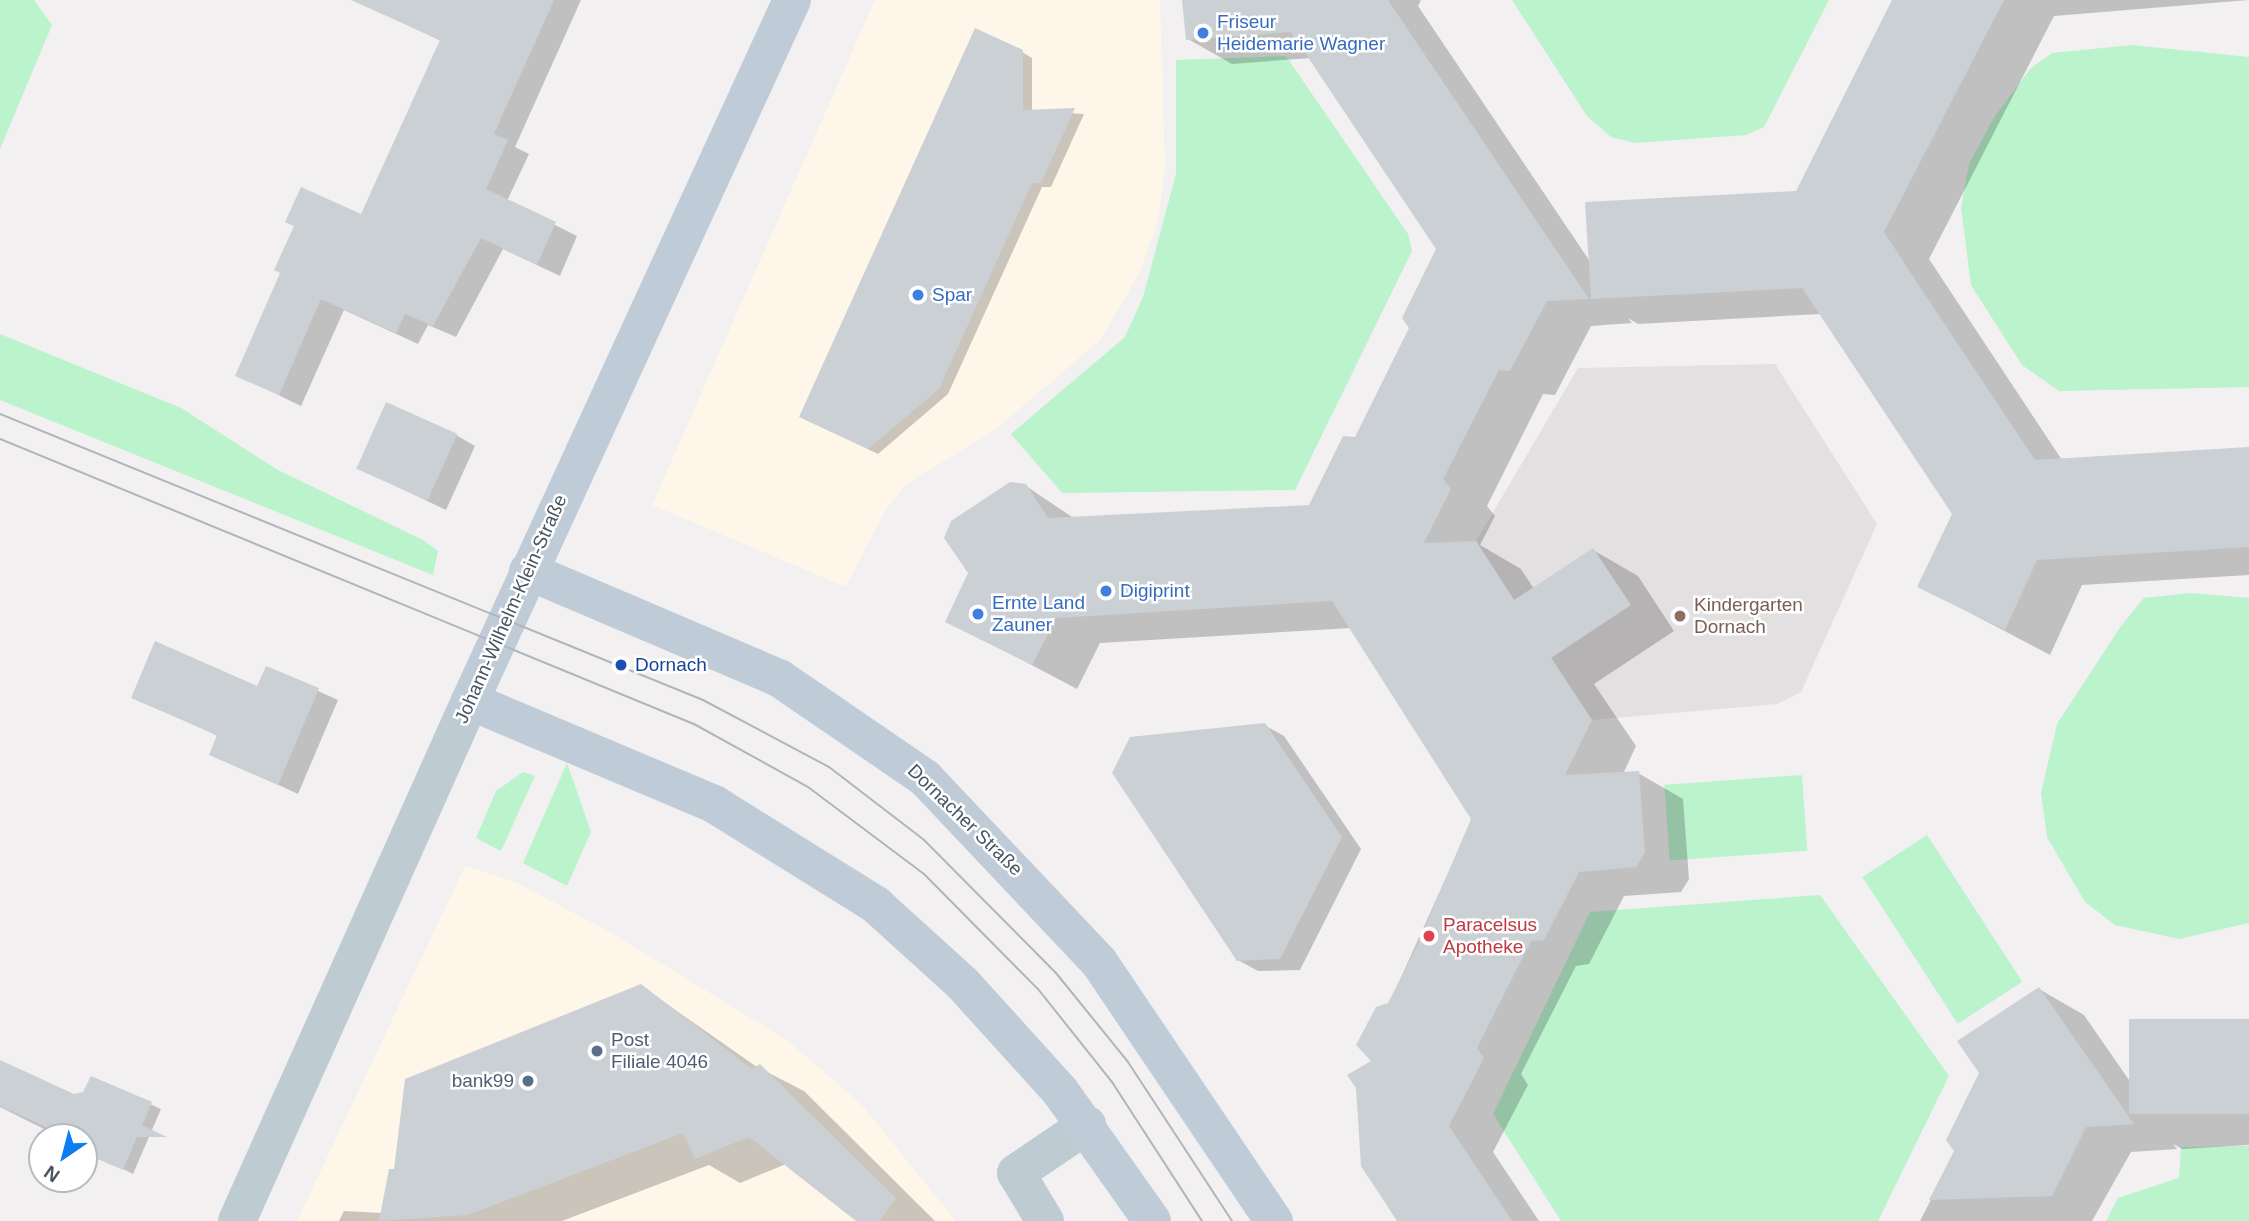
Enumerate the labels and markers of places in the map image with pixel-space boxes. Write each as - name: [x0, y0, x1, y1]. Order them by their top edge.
- place label: Friseur Heidemarie Wagner: [1217, 11, 1385, 55]
- marker: Friseur Heidemarie Wagner: [1195, 25, 1211, 41]
- place label: Spar: [932, 284, 972, 306]
- marker: Spar: [910, 287, 926, 303]
- place label: Digiprint: [1120, 580, 1190, 602]
- marker: Digiprint: [1098, 583, 1114, 599]
- place label: Ernte Land Zauner: [992, 592, 1085, 636]
- place label: Kindergarten Dornach: [1694, 594, 1803, 638]
- marker: Ernte Land Zauner: [970, 606, 986, 622]
- marker: Kindergarten Dornach: [1672, 608, 1688, 624]
- place label: Dornach: [635, 654, 707, 676]
- marker: Dornach: [613, 657, 629, 673]
- place label: Paracelsus Apotheke: [1443, 914, 1537, 958]
- marker: Paracelsus Apotheke: [1421, 928, 1437, 944]
- place label: Post Filiale 4046: [611, 1029, 708, 1073]
- marker: Post Filiale 4046: [589, 1043, 605, 1059]
- place label: bank99: [452, 1070, 514, 1092]
- marker: bank99: [520, 1073, 536, 1089]

